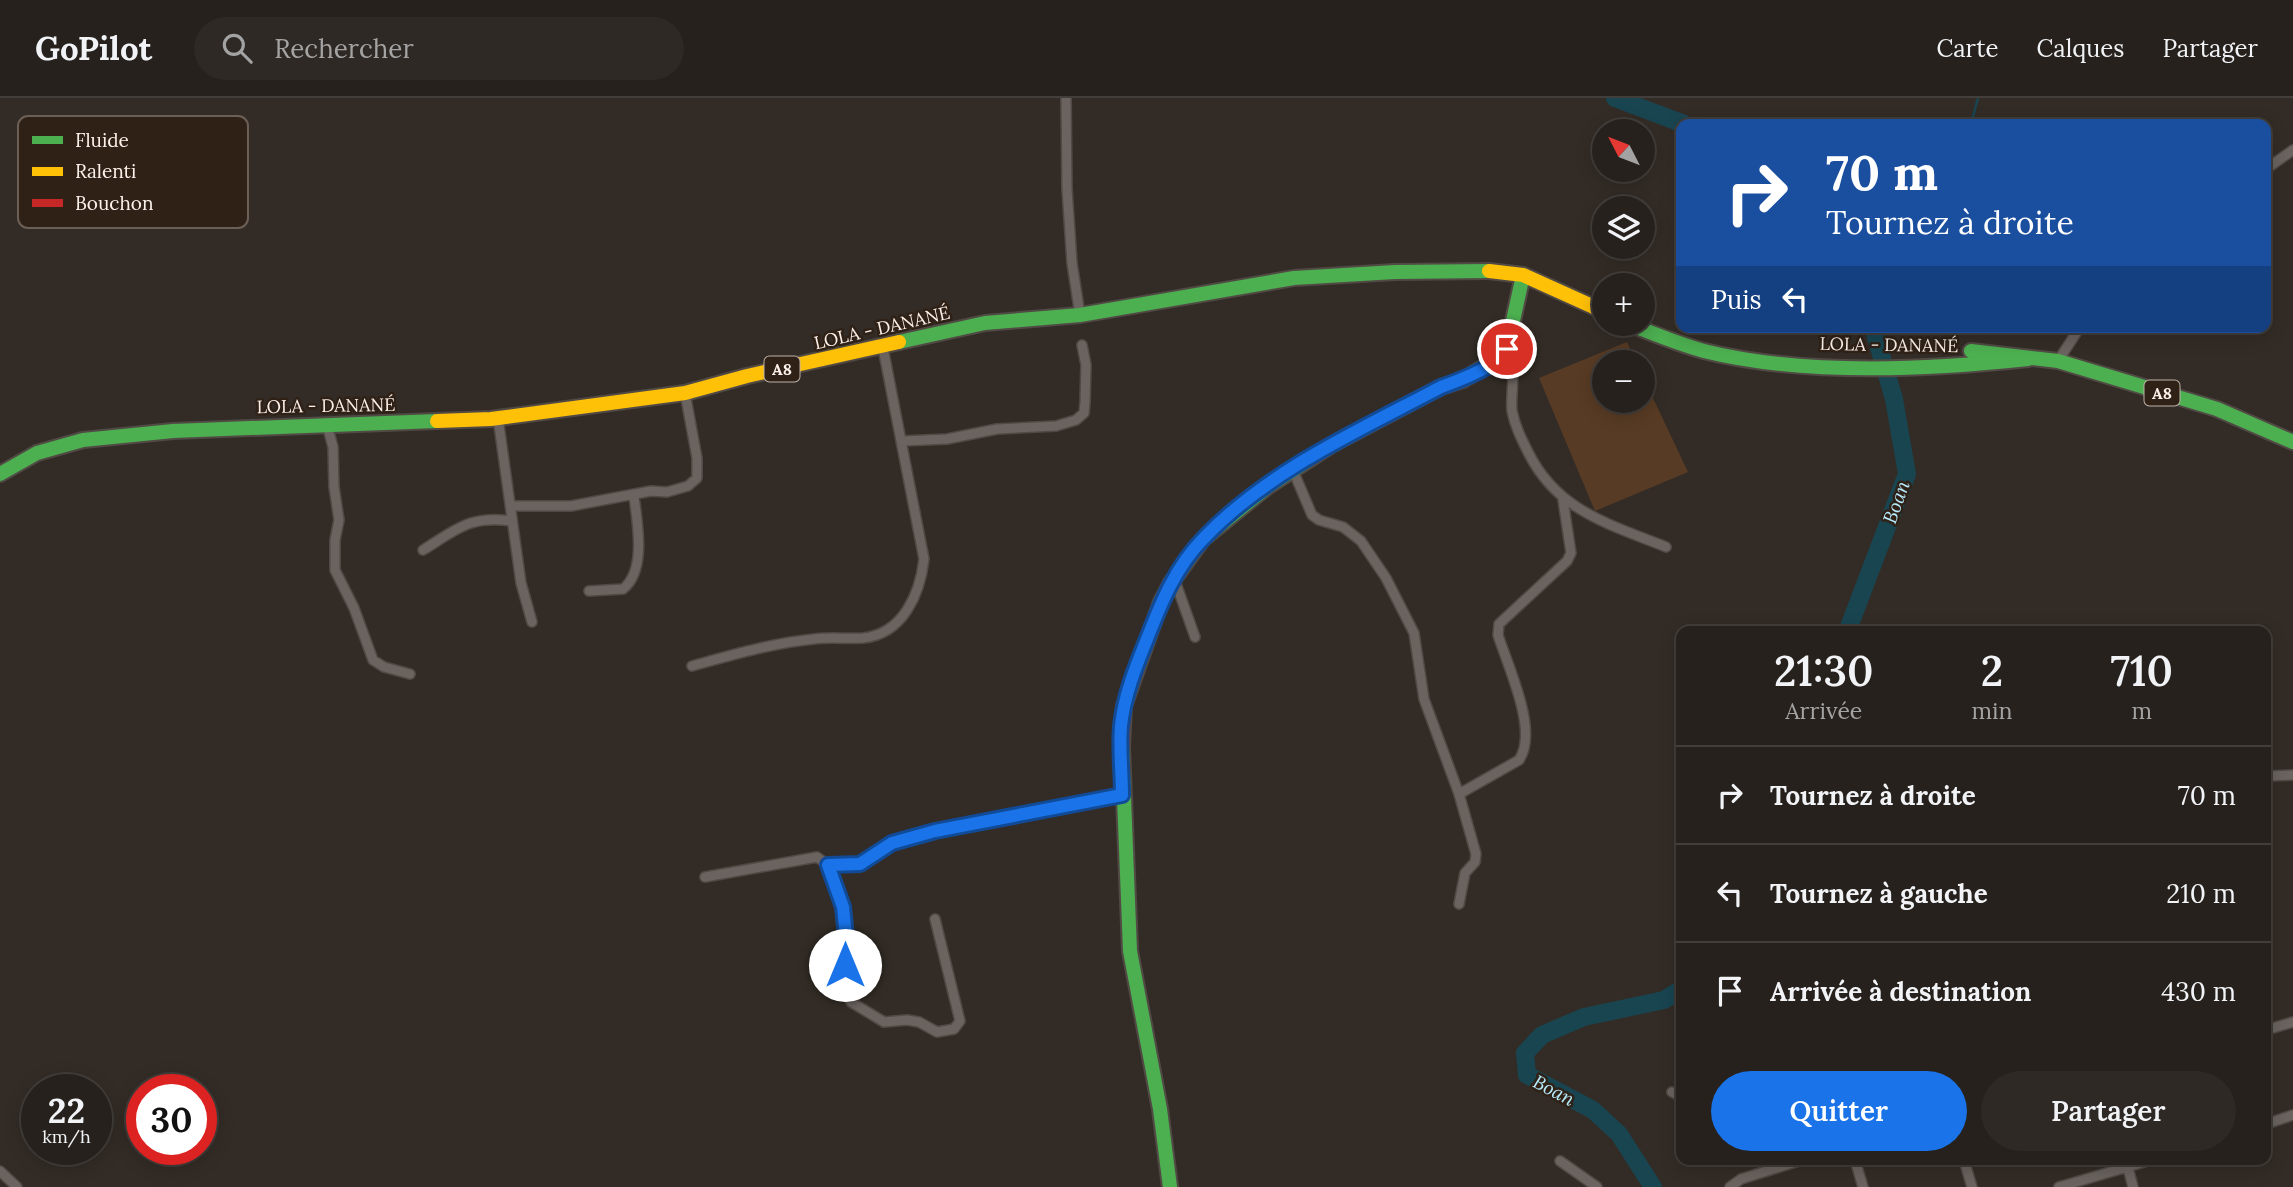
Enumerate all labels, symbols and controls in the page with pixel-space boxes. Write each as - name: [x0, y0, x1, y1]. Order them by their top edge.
- search box: [194, 17, 684, 80]
- text: GoPilot: [35, 27, 152, 69]
- icon: search: [218, 29, 256, 67]
- text: Rechercher: [274, 32, 414, 65]
- text: Carte: [1936, 33, 1998, 64]
- text: Calques: [2036, 33, 2124, 64]
- text: Partager: [2162, 33, 2258, 64]
- legend: [18, 116, 248, 228]
- north arrow: [1592, 119, 1656, 182]
- map controls: [1592, 119, 1655, 413]
- text: Fluide: [75, 128, 129, 152]
- text: 70 m: [1826, 141, 1938, 203]
- icon: right: [1711, 147, 1802, 238]
- text: Ralenti: [75, 159, 136, 183]
- text: Bouchon: [75, 191, 153, 215]
- button: layers: [1592, 196, 1655, 259]
- text: Tournez à droite: [1826, 202, 2074, 243]
- button: +: [1592, 273, 1655, 336]
- icon: left: [1776, 280, 1814, 318]
- text: Puis: [1711, 283, 1762, 316]
- street label: LOLA - DANANÉ: [812, 301, 952, 354]
- pin: [1477, 319, 1537, 379]
- icon: arrive: [1488, 330, 1526, 368]
- street label: LOLA - DANANÉ: [1819, 332, 1959, 357]
- button: −: [1592, 350, 1655, 413]
- road number: A8: [764, 356, 800, 382]
- road number: A8: [2144, 380, 2180, 406]
- street label: LOLA - DANANÉ: [256, 393, 396, 418]
- water label: Boan: [1877, 477, 1915, 527]
- text: 21:30: [1774, 644, 1873, 698]
- text: 2: [1981, 644, 2003, 698]
- text: 710: [2110, 644, 2173, 698]
- text: Arrivée: [1785, 696, 1862, 725]
- text: min: [1971, 696, 2012, 725]
- text: m: [2131, 696, 2152, 725]
- icon: right: [1711, 776, 1749, 814]
- text: Tournez à droite: [1770, 779, 1976, 812]
- text: 70 m: [2178, 779, 2236, 812]
- icon: left: [1711, 874, 1749, 912]
- text: Tournez à gauche: [1770, 877, 1988, 910]
- text: 210 m: [2166, 877, 2236, 910]
- position arrow: [808, 928, 882, 1002]
- icon: arrive: [1711, 972, 1749, 1010]
- text: Arrivée à destination: [1770, 975, 2031, 1008]
- text: 430 m: [2161, 975, 2236, 1008]
- water label: Boan: [1529, 1069, 1579, 1111]
- button: Quitter: [1711, 1071, 1967, 1151]
- button: Partager: [1981, 1071, 2236, 1151]
- speed limit sign: 30: [126, 1074, 217, 1165]
- text: 22: [48, 1088, 85, 1133]
- text: km/h: [42, 1125, 91, 1148]

